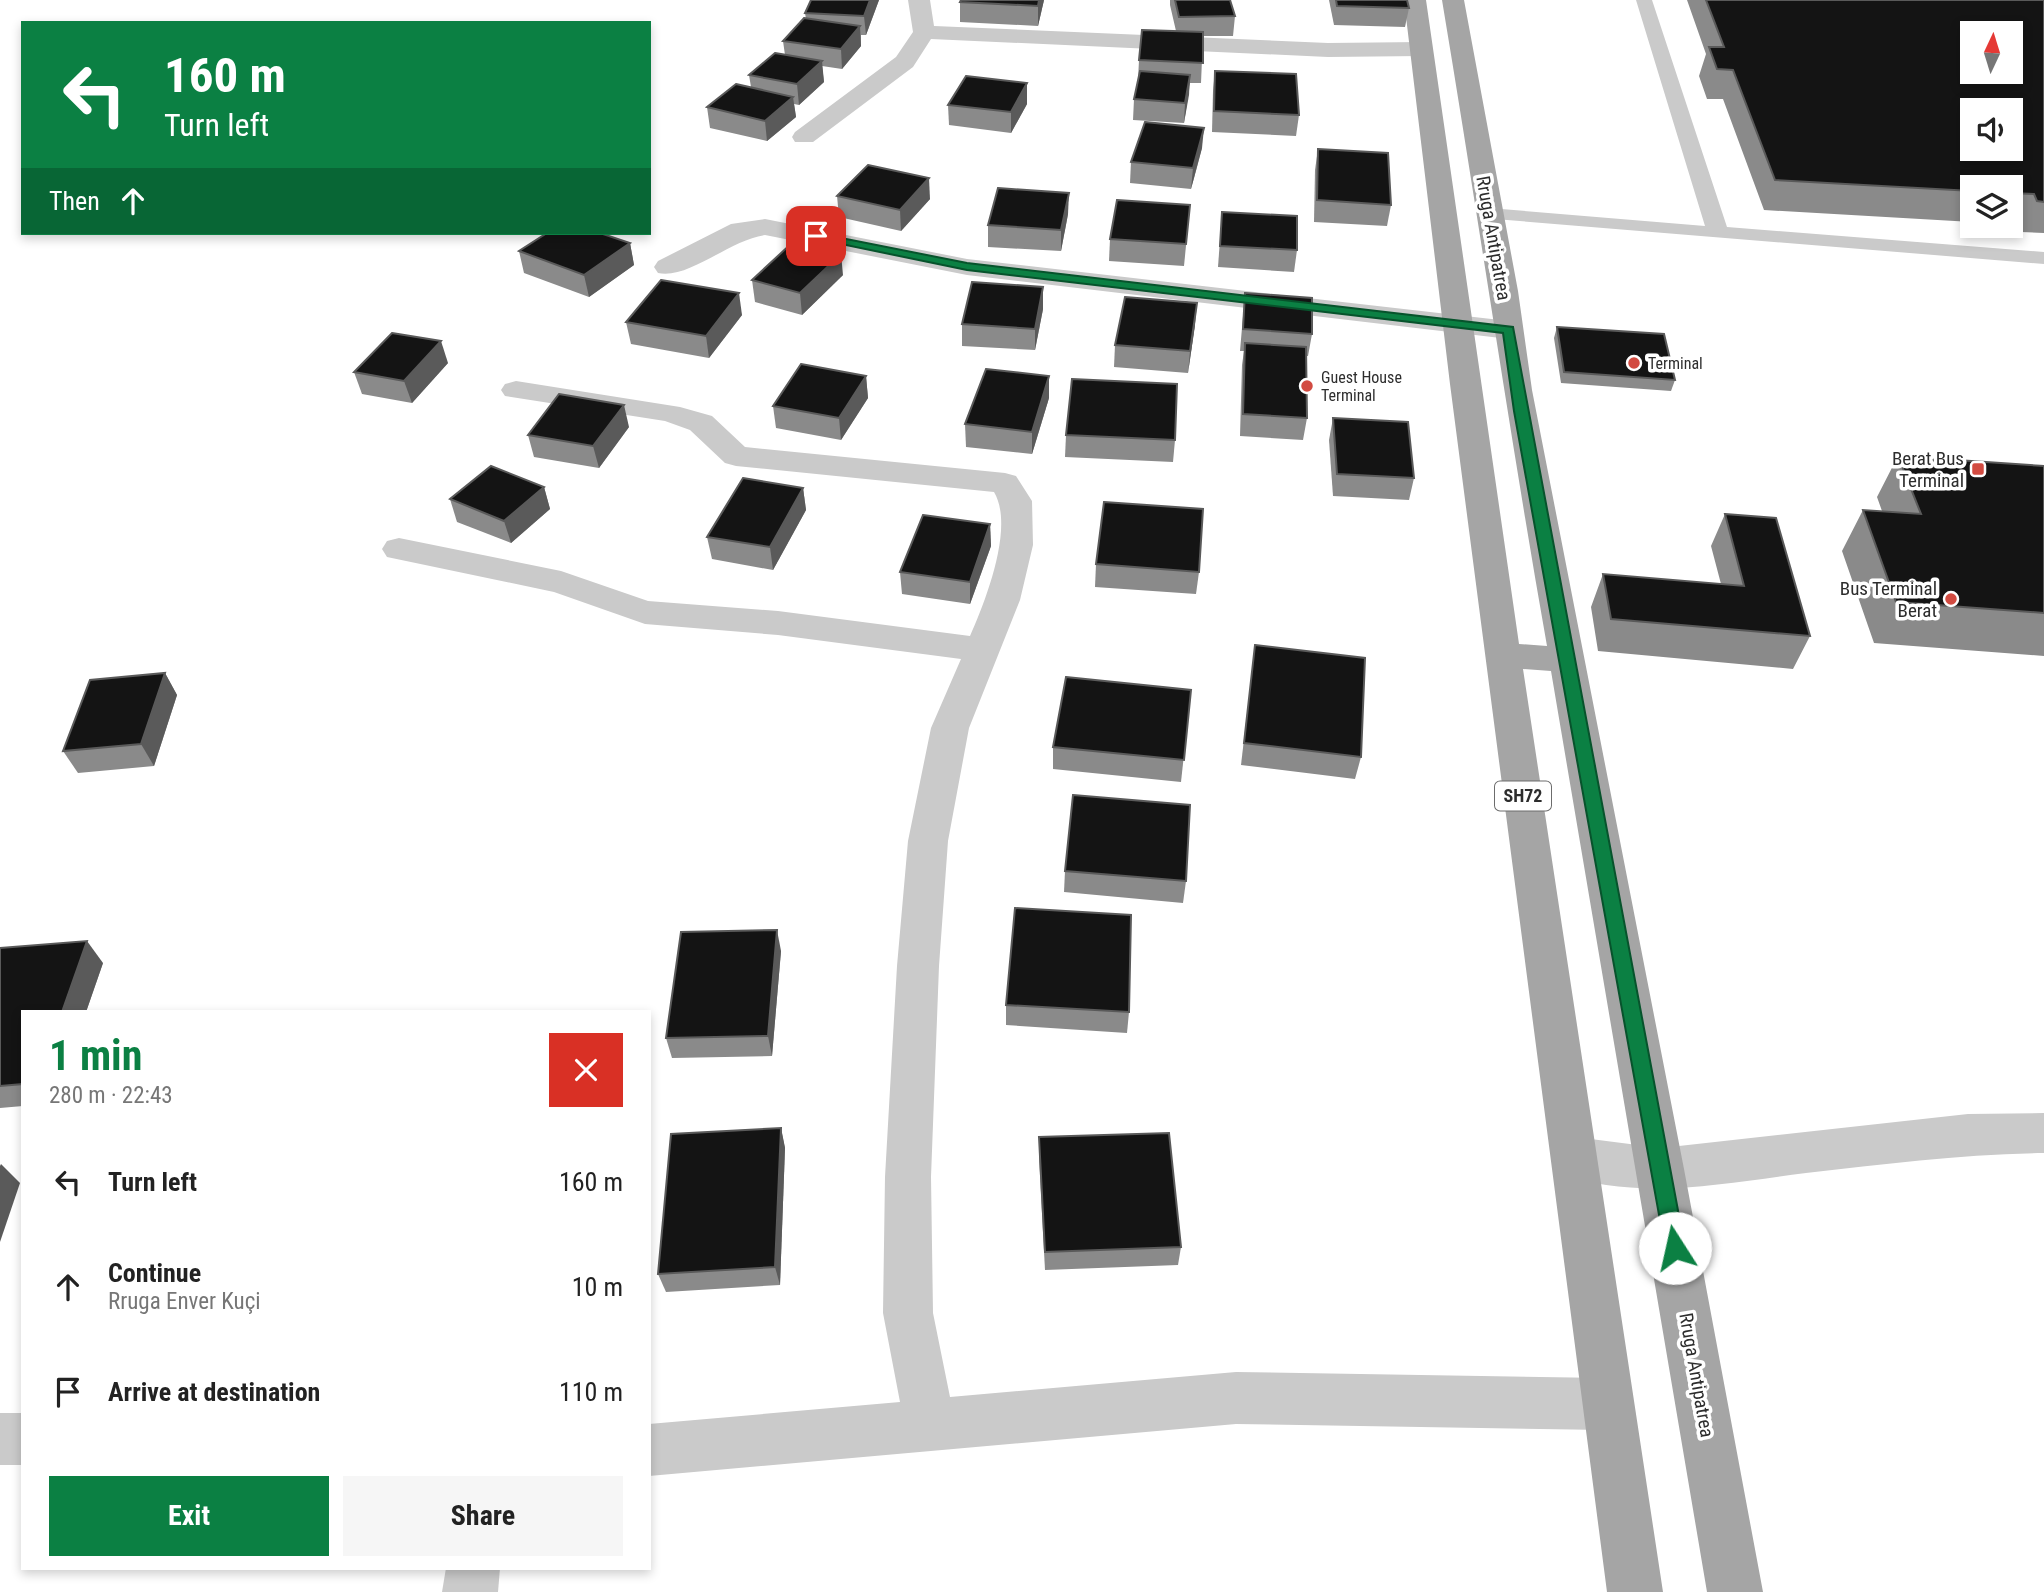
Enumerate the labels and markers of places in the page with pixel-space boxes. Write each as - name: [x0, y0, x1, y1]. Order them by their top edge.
- pin: [786, 206, 846, 266]
- place label: Terminal: [1648, 354, 1703, 373]
- marker: Terminal: [1626, 355, 1642, 371]
- place label: Guest House Terminal: [1321, 368, 1402, 405]
- marker: Guest House Terminal: [1299, 378, 1315, 394]
- place label: Berat Bus Terminal: [1892, 447, 1964, 492]
- marker: Berat Bus Terminal: [1970, 461, 1986, 477]
- place label: Bus Terminal Berat: [1840, 577, 1937, 622]
- marker: Bus Terminal Berat: [1943, 591, 1959, 607]

